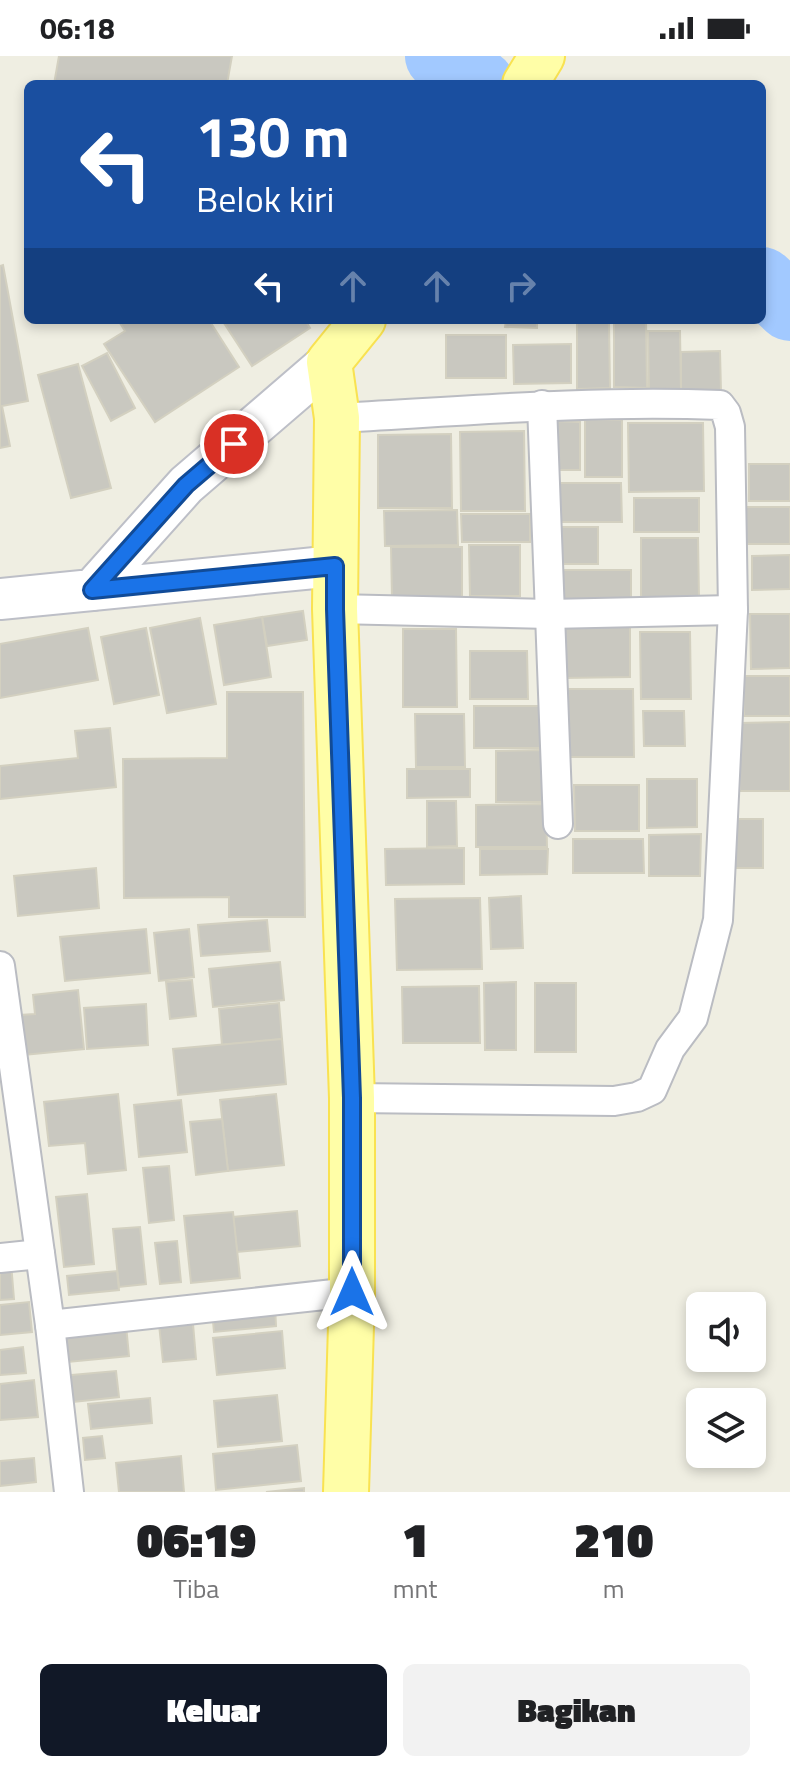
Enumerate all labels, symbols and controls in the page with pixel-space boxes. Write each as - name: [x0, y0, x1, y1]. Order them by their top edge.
- text: 06:18: [40, 5, 115, 51]
- text: 130 m: [196, 94, 349, 179]
- icon: left: [64, 112, 168, 216]
- text: Belok kiri: [196, 171, 334, 226]
- icon: left: [247, 264, 291, 308]
- icon: ahead: [331, 264, 375, 308]
- icon: ahead: [415, 264, 459, 308]
- icon: right: [499, 264, 543, 308]
- pin: [200, 410, 268, 478]
- icon: arrive: [212, 422, 256, 466]
- position arrow: [310, 1250, 394, 1334]
- map controls: [686, 1292, 766, 1468]
- button: sound: [686, 1292, 766, 1372]
- button: layers: [686, 1388, 766, 1468]
- text: 06:19: [137, 1503, 256, 1576]
- text: 1: [402, 1503, 428, 1576]
- text: 210: [574, 1503, 653, 1576]
- text: Tiba: [173, 1569, 219, 1608]
- text: mnt: [393, 1569, 437, 1608]
- text: m: [603, 1569, 625, 1608]
- button: Keluar: [40, 1664, 387, 1756]
- button: Bagikan: [403, 1664, 750, 1756]

